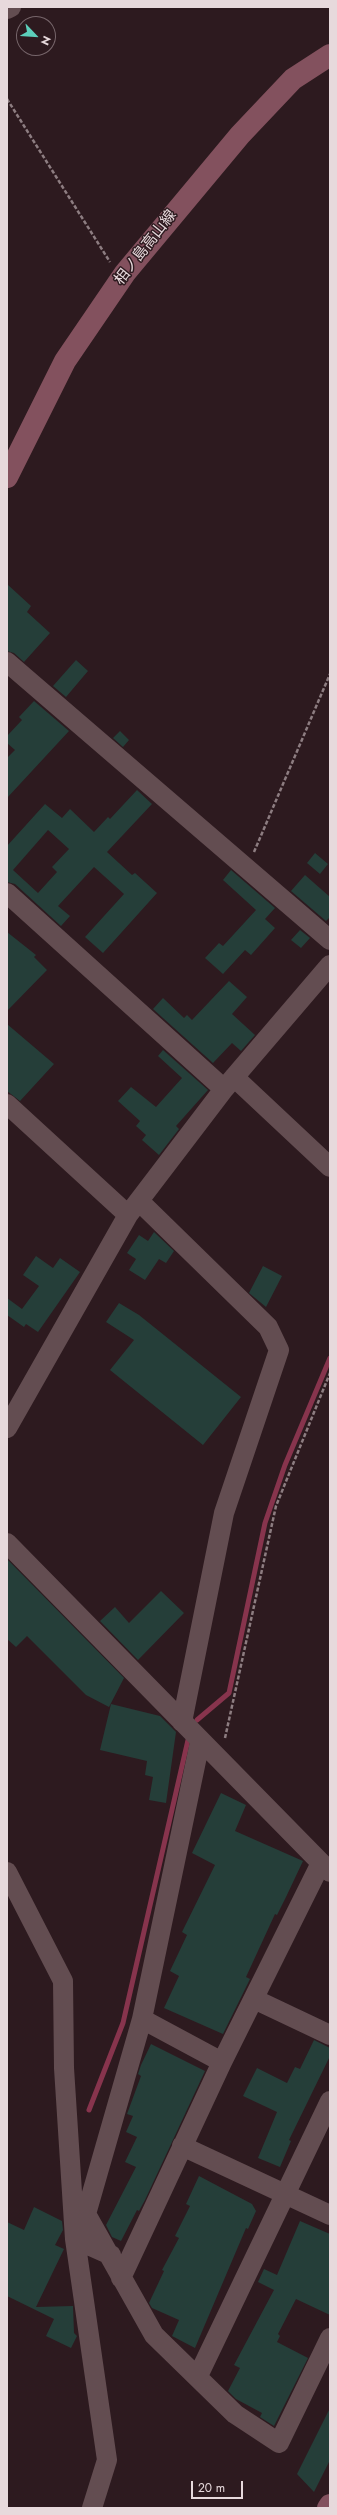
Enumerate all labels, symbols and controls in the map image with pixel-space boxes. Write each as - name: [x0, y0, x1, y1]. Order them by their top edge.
- north arrow: [16, 16, 56, 56]
- text: N: [37, 33, 55, 48]
- street label: 相ノ島高山線: [111, 207, 181, 289]
- scale bar: [193, 2473, 245, 2499]
- text: 20 m: [198, 2479, 225, 2497]

